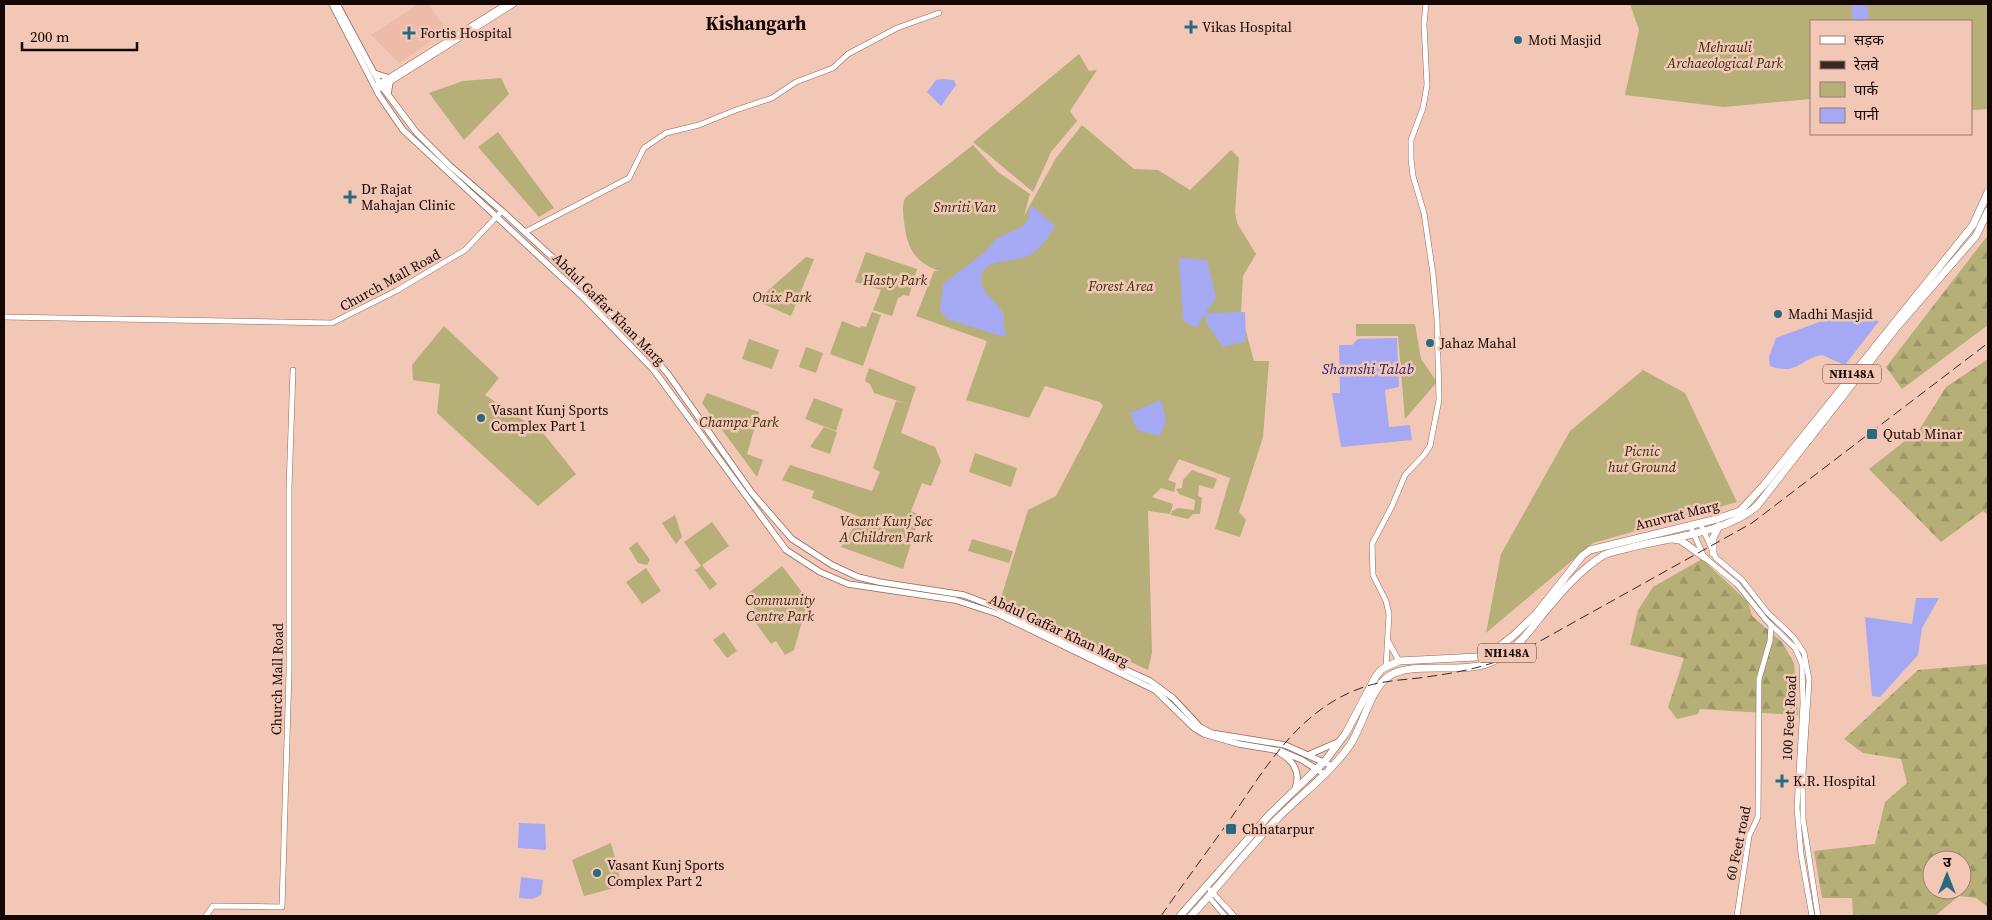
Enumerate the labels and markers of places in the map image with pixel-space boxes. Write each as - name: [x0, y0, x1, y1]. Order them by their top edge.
- place label: Vikas Hospital: [1202, 17, 1292, 37]
- marker: Vikas Hospital: [1184, 20, 1198, 34]
- place label: Fortis Hospital: [420, 23, 512, 43]
- marker: Fortis Hospital: [402, 26, 416, 40]
- place label: Moti Masjid: [1528, 30, 1601, 50]
- marker: Moti Masjid: [1512, 34, 1524, 46]
- place label: Dr Rajat Mahajan Clinic: [361, 179, 456, 215]
- marker: Dr Rajat Mahajan Clinic: [343, 190, 357, 204]
- place label: Madhi Masjid: [1788, 304, 1873, 324]
- marker: Madhi Masjid: [1772, 308, 1784, 320]
- place label: Jahaz Mahal: [1439, 333, 1516, 353]
- marker: Jahaz Mahal: [1424, 337, 1436, 349]
- place label: Vasant Kunj Sports Complex Part 1: [491, 400, 608, 436]
- marker: Vasant Kunj Sports Complex Part 1: [475, 412, 487, 424]
- place label: Qutab Minar: [1883, 424, 1962, 444]
- marker: Qutab Minar: [1865, 427, 1879, 441]
- place label: K.R. Hospital: [1793, 771, 1876, 791]
- marker: K.R. Hospital: [1775, 774, 1789, 788]
- place label: Chhatarpur: [1242, 819, 1314, 839]
- marker: Chhatarpur: [1224, 822, 1238, 836]
- place label: Vasant Kunj Sports Complex Part 2: [607, 855, 724, 891]
- marker: Vasant Kunj Sports Complex Part 2: [591, 867, 603, 879]

